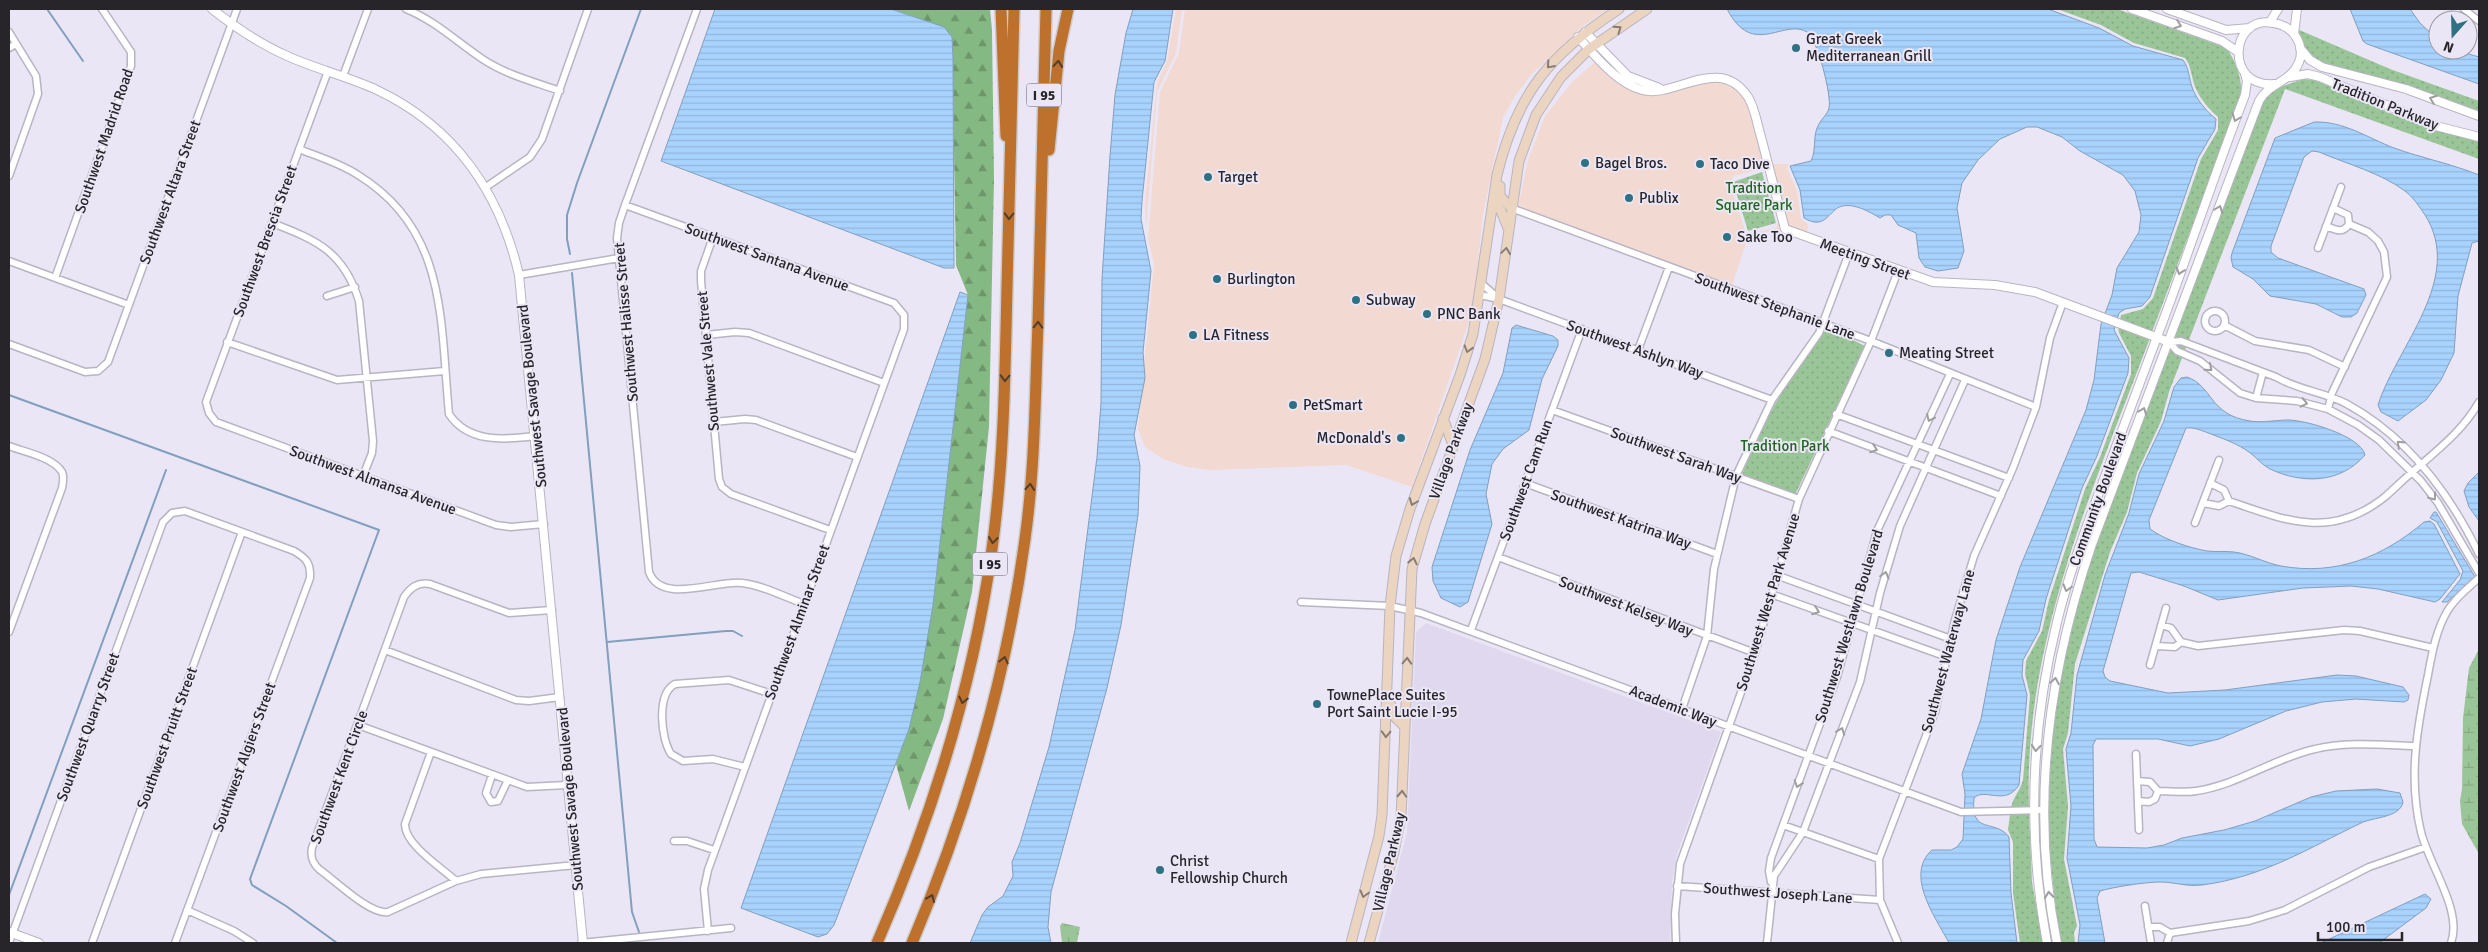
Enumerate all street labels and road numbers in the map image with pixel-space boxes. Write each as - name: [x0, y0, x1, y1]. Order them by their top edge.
- street label: Southwest Madrid Road: [71, 66, 137, 216]
- street label: Tradition Parkway: [2329, 74, 2441, 134]
- road number: I 95: [1026, 84, 1062, 106]
- street label: Southwest Altara Street: [136, 117, 204, 267]
- street label: Southwest Brescia Street: [229, 163, 301, 319]
- street label: Southwest Santana Avenue: [682, 219, 852, 295]
- street label: Meeting Street: [1817, 234, 1913, 284]
- street label: Southwest Halisse Street: [610, 242, 642, 402]
- street label: Southwest Stephanie Lane: [1692, 269, 1858, 343]
- street label: Southwest Vale Street: [693, 290, 723, 432]
- street label: Southwest Savage Boulevard: [513, 304, 551, 488]
- street label: Southwest Ashlyn Way: [1564, 316, 1706, 382]
- street label: Village Parkway: [1425, 400, 1477, 502]
- street label: Southwest Cam Run: [1496, 417, 1556, 543]
- street label: Southwest Sarah Way: [1608, 423, 1744, 487]
- street label: Community Boulevard: [2065, 430, 2131, 568]
- street label: Southwest Almansa Avenue: [287, 441, 459, 519]
- street label: Southwest Katrina Way: [1548, 485, 1694, 553]
- street label: Southwest West Park Avenue: [1732, 511, 1804, 693]
- street label: Southwest Westlawn Boulevard: [1811, 527, 1887, 725]
- street label: Southwest Alminar Street: [761, 542, 833, 702]
- road number: I 95: [972, 552, 1008, 576]
- street label: Southwest Waterway Lane: [1918, 567, 1978, 735]
- street label: Southwest Kelsey Way: [1556, 572, 1696, 640]
- street label: Southwest Quarry Street: [53, 650, 123, 804]
- street label: Southwest Pruitt Street: [133, 665, 201, 811]
- street label: Southwest Algiers Street: [209, 680, 279, 834]
- street label: Academic Way: [1627, 681, 1719, 731]
- street label: Southwest Savage Boulevard: [553, 707, 587, 891]
- street label: Southwest Kent Circle: [306, 708, 372, 846]
- street label: Village Parkway: [1369, 810, 1409, 914]
- street label: Southwest Joseph Lane: [1703, 879, 1853, 907]

